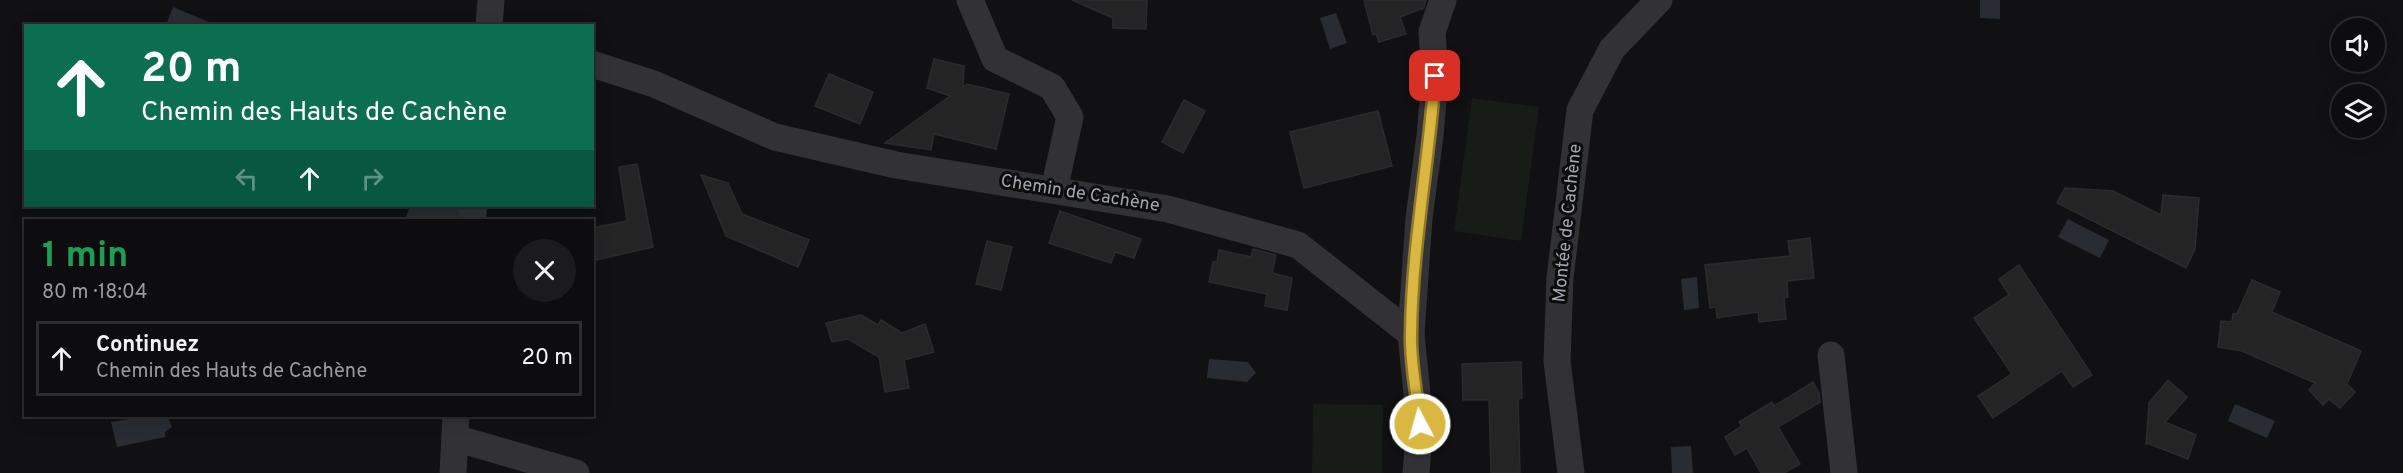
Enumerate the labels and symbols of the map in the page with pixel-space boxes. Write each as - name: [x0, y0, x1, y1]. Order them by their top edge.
- pin: [1409, 50, 1460, 101]
- street label: Montée de Cachène: [1548, 143, 1588, 303]
- street label: Chemin de Cachène: [999, 170, 1161, 218]
- position arrow: [1388, 392, 1452, 456]

